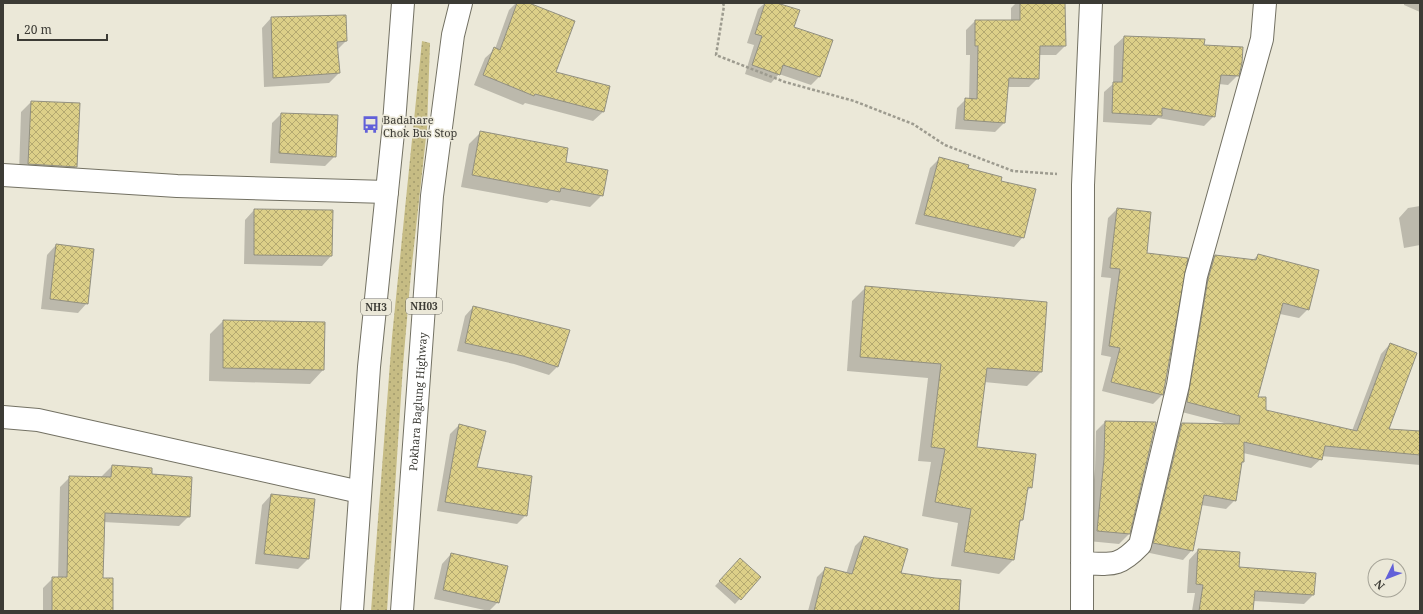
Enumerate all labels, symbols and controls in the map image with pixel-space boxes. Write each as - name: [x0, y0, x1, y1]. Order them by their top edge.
- scale bar: [18, 16, 107, 42]
- text: 20 m: [24, 21, 52, 38]
- place label: Badahare Chok Bus Stop: [383, 112, 458, 140]
- bus stop icon: Badahare Chok Bus Stop: [360, 115, 380, 135]
- road number: NH03: [406, 298, 442, 314]
- road number: NH3: [361, 299, 391, 315]
- street label: Pokhara Baglung Highway: [405, 331, 430, 472]
- north arrow: [1367, 558, 1407, 598]
- text: N: [1371, 577, 1388, 593]

